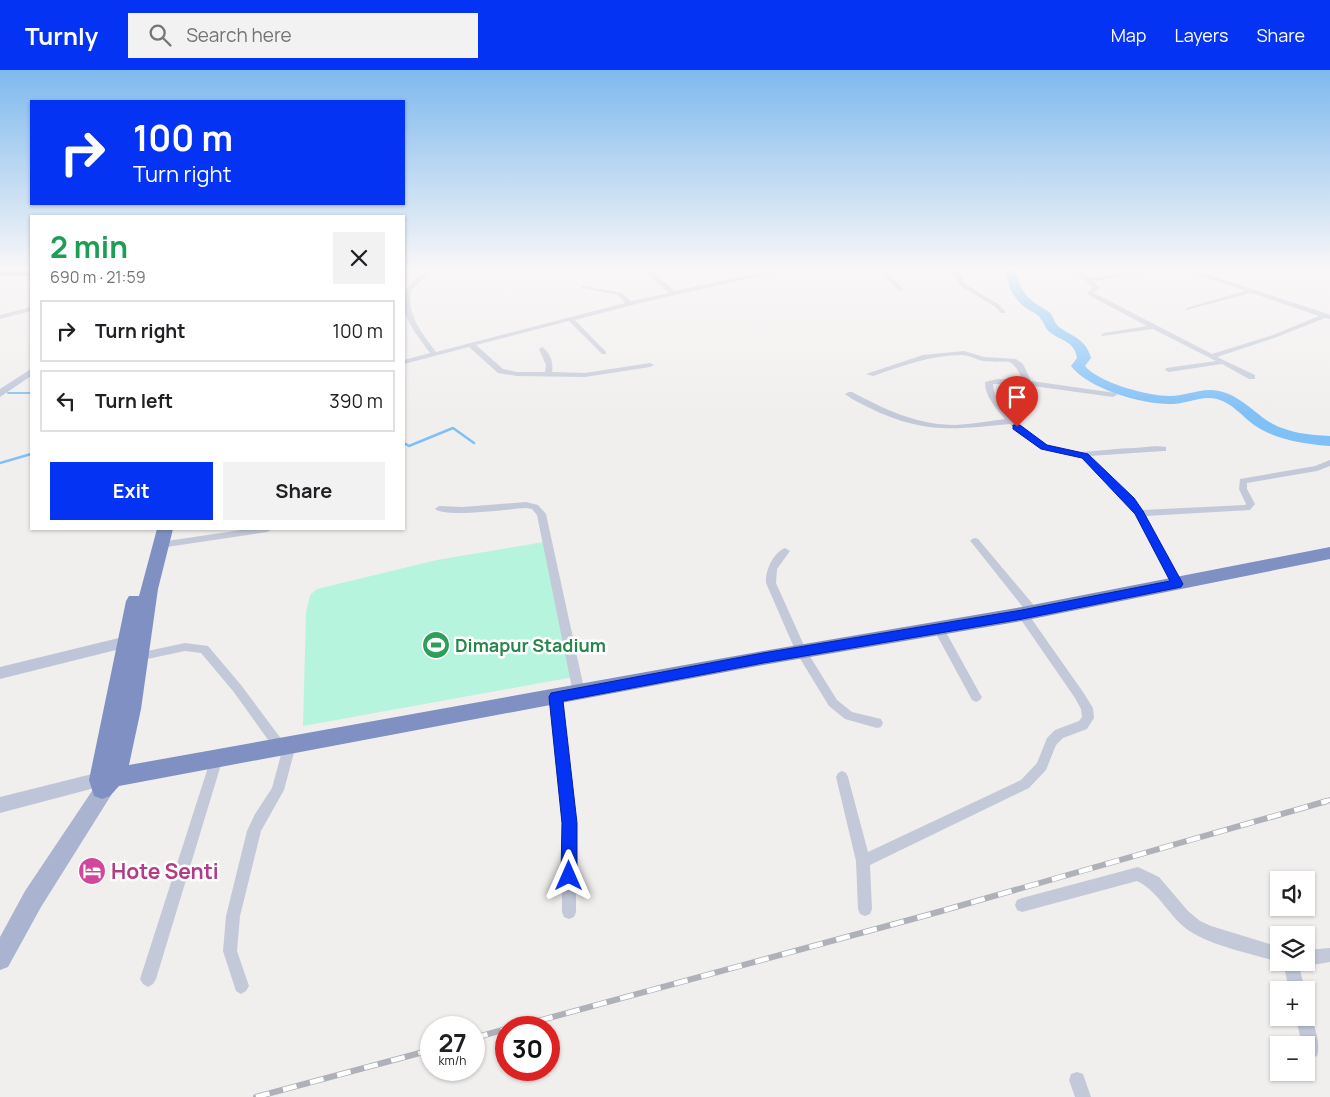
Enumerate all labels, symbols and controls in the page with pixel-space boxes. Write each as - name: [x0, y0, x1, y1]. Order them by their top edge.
- search box: [128, 13, 478, 58]
- text: Turnly: [25, 19, 98, 52]
- icon: search: [146, 21, 174, 49]
- text: Search here: [186, 22, 292, 48]
- text: Map: [1111, 23, 1146, 47]
- text: Layers: [1174, 23, 1228, 47]
- text: Share: [1256, 23, 1305, 47]
- text: 100 m: [133, 114, 233, 162]
- icon: right: [50, 120, 115, 185]
- text: Turn right: [133, 159, 231, 189]
- text: 2 min: [50, 226, 128, 267]
- button: close: [333, 232, 385, 284]
- text: 690 m · 21:59: [50, 266, 146, 288]
- icon: right: [52, 317, 80, 345]
- text: Turn right: [95, 318, 185, 344]
- text: 100 m: [332, 318, 383, 344]
- pin: [996, 376, 1038, 427]
- icon: arrive: [1003, 383, 1031, 411]
- icon: left: [52, 387, 80, 415]
- text: Turn left: [95, 388, 173, 414]
- text: 390 m: [329, 388, 383, 414]
- button: Exit: [50, 462, 213, 520]
- button: Share: [223, 462, 385, 520]
- sports icon: Dimapur Stadium: [421, 630, 451, 660]
- place label: Dimapur Stadium: [455, 633, 606, 657]
- position arrow: [542, 849, 594, 901]
- hotel icon: Hote Senti: [77, 856, 107, 886]
- place label: Hote Senti: [111, 857, 219, 885]
- map controls: [1270, 871, 1315, 1081]
- button: sound: [1270, 871, 1315, 916]
- button: layers: [1270, 926, 1315, 971]
- button: +: [1270, 981, 1315, 1026]
- speed limit sign: 30: [495, 1016, 560, 1081]
- text: 27: [438, 1025, 467, 1060]
- button: −: [1270, 1036, 1315, 1081]
- text: km/h: [439, 1052, 466, 1069]

